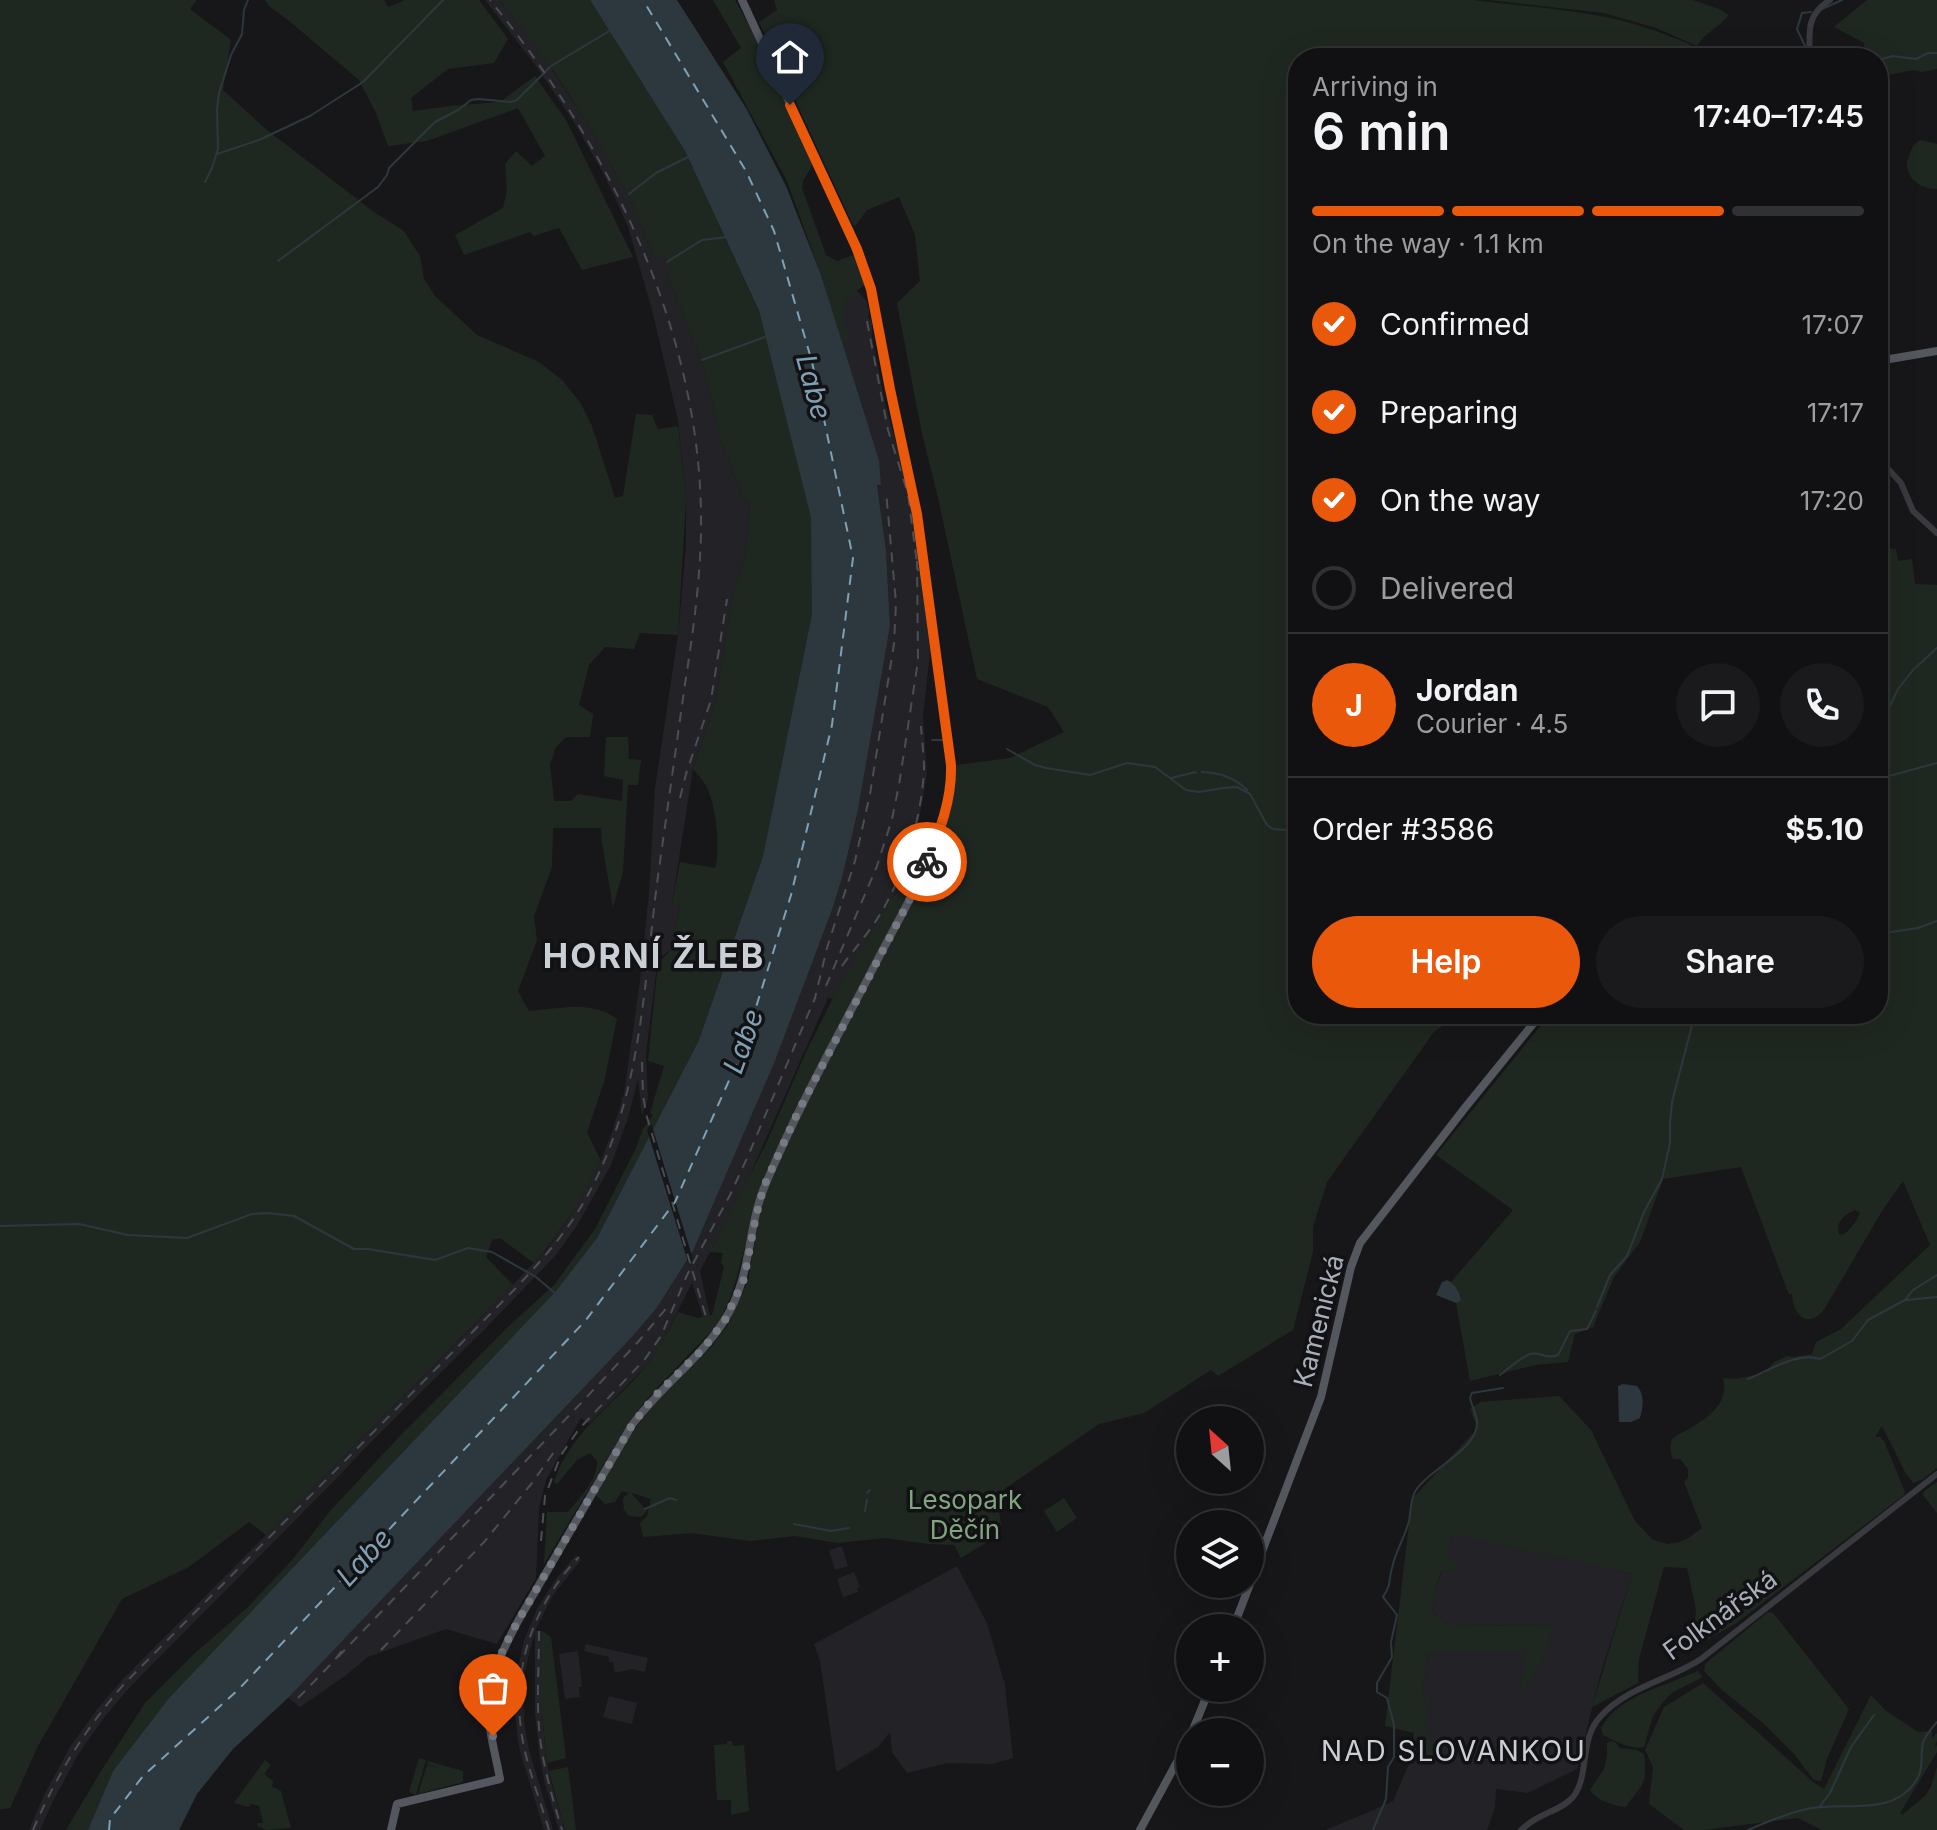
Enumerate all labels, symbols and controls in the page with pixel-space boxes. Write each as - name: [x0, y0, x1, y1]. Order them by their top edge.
- pin: [756, 23, 824, 105]
- icon: home: [768, 35, 812, 79]
- text: Arriving in: [1312, 71, 1438, 102]
- text: 17:40–17:45: [1693, 98, 1864, 134]
- text: 6 min: [1312, 100, 1451, 163]
- text: On the way · 1.1 km: [1312, 228, 1544, 259]
- icon: check: [1312, 302, 1356, 346]
- text: Confirmed: [1380, 306, 1530, 342]
- text: 17:07: [1801, 309, 1864, 340]
- water label: Labe: [789, 351, 839, 423]
- icon: check: [1312, 390, 1356, 434]
- text: Preparing: [1380, 394, 1518, 430]
- text: 17:17: [1807, 397, 1864, 428]
- icon: check: [1312, 478, 1356, 522]
- text: On the way: [1380, 482, 1540, 518]
- text: 17:20: [1800, 485, 1864, 516]
- text: Delivered: [1380, 570, 1514, 606]
- button: chat: [1676, 663, 1760, 747]
- button: phone: [1780, 663, 1864, 747]
- text: Jordan: [1416, 672, 1518, 708]
- text: J: [1345, 687, 1363, 723]
- text: Courier · 4.5: [1416, 708, 1568, 739]
- text: Order #3586: [1312, 811, 1494, 847]
- text: $5.10: [1785, 811, 1864, 847]
- courier: [887, 822, 967, 902]
- icon: bike: [905, 840, 949, 884]
- button: Help: [1312, 916, 1580, 1008]
- button: Share: [1596, 916, 1864, 1008]
- district label: HORNÍ ŽLEB: [543, 935, 765, 976]
- water label: Labe: [716, 1004, 770, 1078]
- street label: Kamenická: [1287, 1251, 1350, 1390]
- north arrow: [1176, 1406, 1264, 1494]
- map controls: [1176, 1406, 1264, 1806]
- park label: Lesopark Děčín: [908, 1484, 1022, 1545]
- button: layers: [1176, 1510, 1264, 1598]
- water label: Labe: [329, 1521, 399, 1593]
- street label: Folknářská: [1657, 1563, 1783, 1666]
- button: +: [1176, 1614, 1264, 1702]
- pin: [459, 1654, 527, 1736]
- icon: bag: [471, 1666, 515, 1710]
- button: −: [1176, 1718, 1264, 1806]
- district label: NAD SLOVANKOU: [1321, 1734, 1587, 1768]

